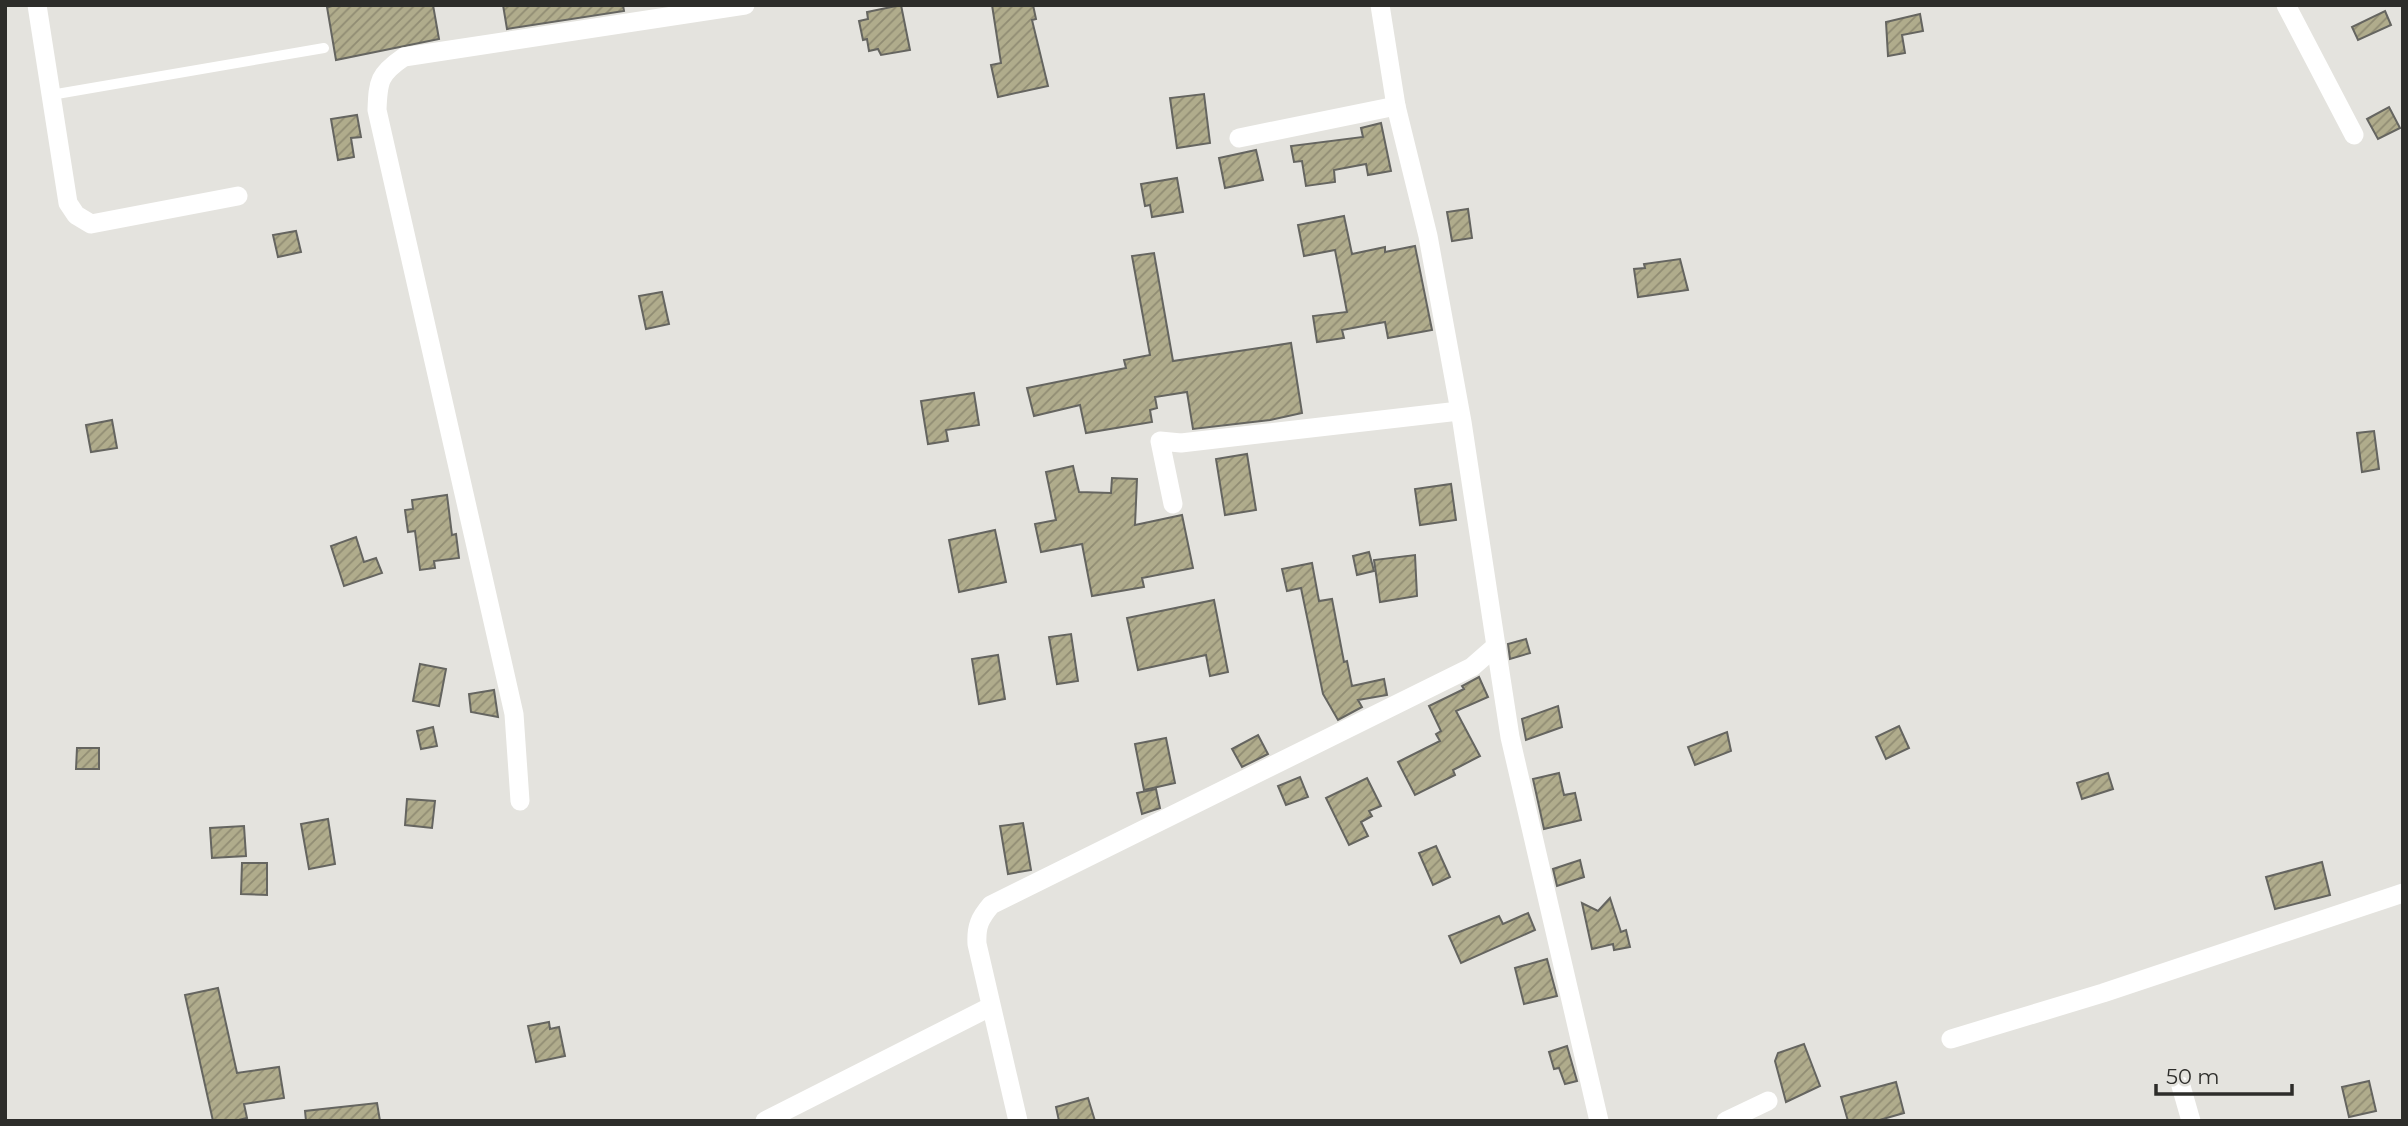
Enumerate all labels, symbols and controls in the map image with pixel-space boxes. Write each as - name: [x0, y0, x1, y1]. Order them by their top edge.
- scale bar: [2156, 1052, 2292, 1096]
- text: 50 m: [2166, 1064, 2220, 1089]

